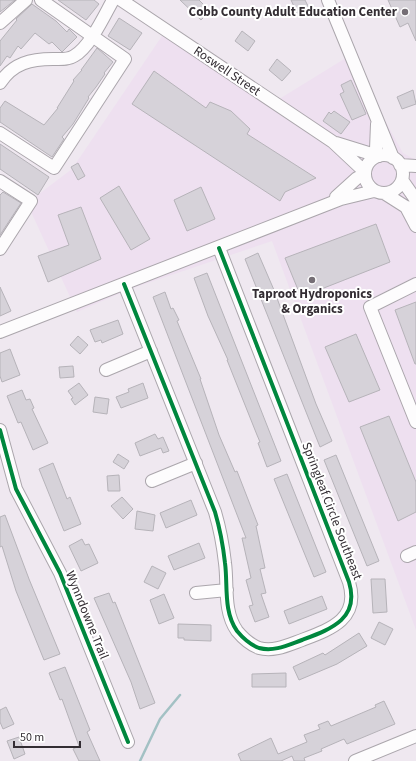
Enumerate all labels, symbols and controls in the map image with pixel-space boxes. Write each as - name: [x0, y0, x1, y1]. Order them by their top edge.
- place label: Cobb County Adult Education Center: [189, 3, 398, 21]
- marker: Cobb County Adult Education Center: [400, 7, 410, 17]
- street label: Roswell Street: [190, 42, 265, 100]
- marker: Taproot Hydroponics & Organics: [307, 275, 317, 285]
- place label: Taproot Hydroponics & Organics: [252, 285, 372, 318]
- street label: Springleaf Circle Southeast: [297, 439, 367, 583]
- street label: Wynndowne Trail: [61, 568, 113, 662]
- scale bar: [14, 723, 80, 749]
- text: 50 m: [20, 729, 44, 746]

